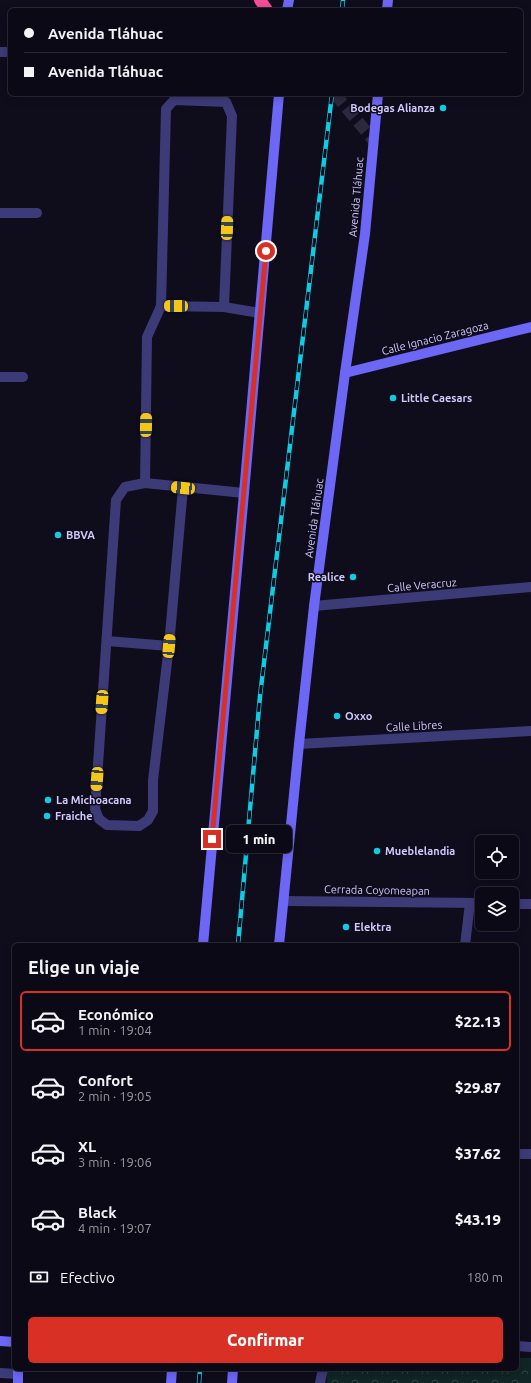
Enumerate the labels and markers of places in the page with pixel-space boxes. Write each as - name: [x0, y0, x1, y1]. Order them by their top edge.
- place label: Bodegas Alianza: [350, 102, 435, 114]
- marker: Bodegas Alianza: [438, 103, 448, 113]
- place label: Little Caesars: [401, 392, 472, 404]
- marker: Little Caesars: [388, 393, 398, 403]
- place label: BBVA: [66, 529, 95, 541]
- marker: BBVA: [53, 530, 63, 540]
- place label: Realice: [308, 571, 345, 583]
- marker: Realice: [348, 572, 358, 582]
- place label: Oxxo: [345, 710, 373, 722]
- marker: Oxxo: [332, 711, 342, 721]
- place label: La Michoacana: [56, 794, 132, 806]
- marker: La Michoacana: [43, 795, 53, 805]
- place label: Fraiche: [55, 810, 93, 822]
- marker: Fraiche: [42, 811, 52, 821]
- place label: Mueblelandia: [385, 845, 455, 857]
- marker: Mueblelandia: [372, 846, 382, 856]
- place label: Elektra: [354, 921, 391, 933]
- marker: Elektra: [341, 922, 351, 932]

